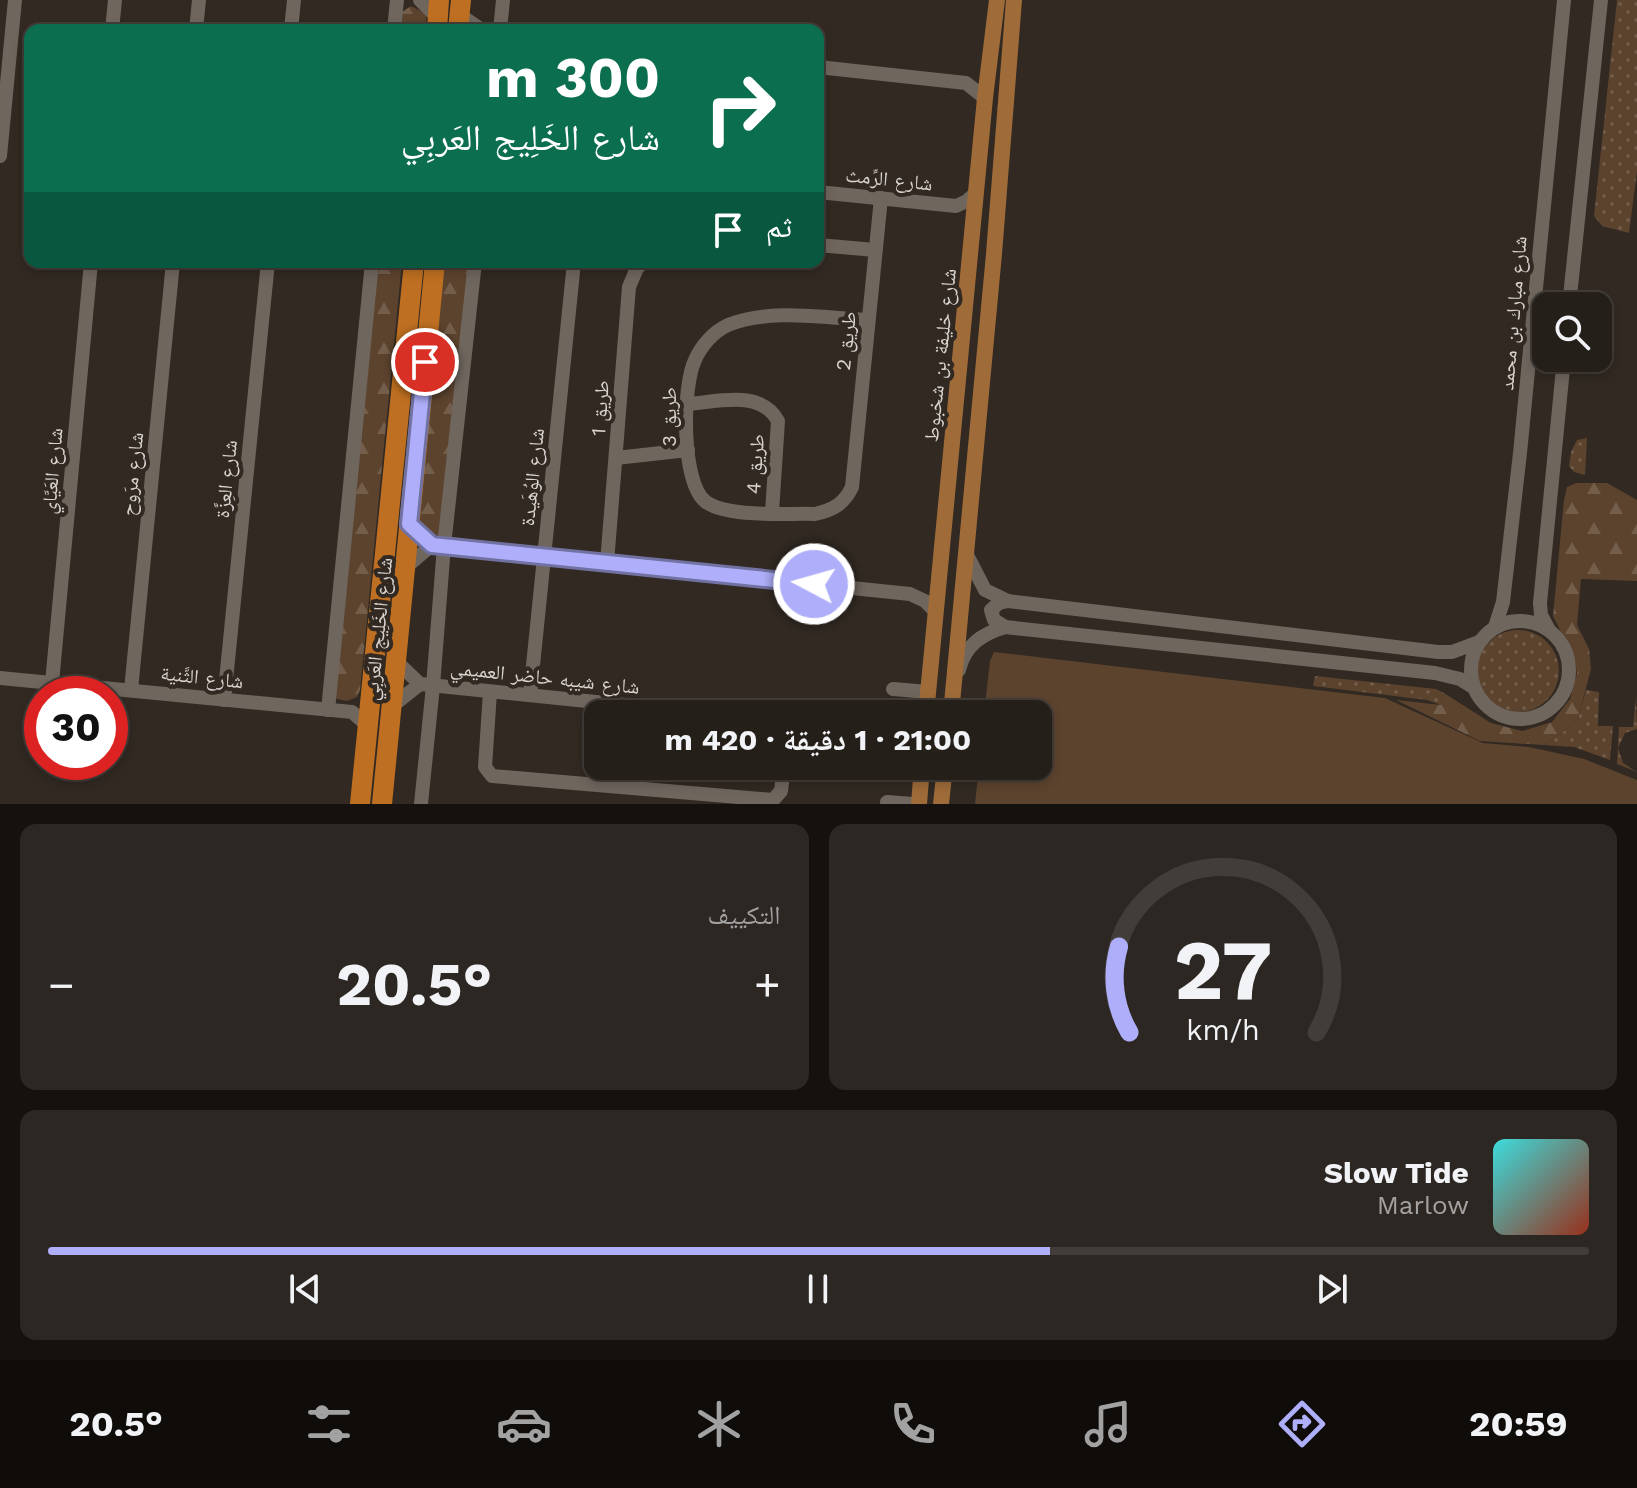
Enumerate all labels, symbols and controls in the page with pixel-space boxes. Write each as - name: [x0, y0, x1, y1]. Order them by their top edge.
- text: 300 m: [486, 45, 660, 111]
- icon: right: [688, 56, 792, 160]
- text: شارع الخَلِيج العَربِي: [401, 117, 660, 159]
- street label: شارع الرِّمث: [844, 162, 934, 196]
- icon: arrive: [706, 208, 750, 252]
- text: ثم: [766, 209, 792, 244]
- street label: شارع مبارك بن محمد: [1494, 235, 1533, 391]
- street label: شارع خليفة بن شخبوط: [919, 267, 962, 443]
- map controls: [1532, 292, 1612, 372]
- button: search: [1532, 292, 1612, 372]
- street label: طريق 2: [831, 310, 861, 372]
- pin: [391, 328, 459, 396]
- icon: arrive: [403, 340, 447, 384]
- street label: طريق 1: [586, 379, 614, 437]
- street label: طريق 3: [657, 387, 681, 447]
- street label: شارع العَيَّاي: [36, 427, 72, 516]
- street label: شارع الوُهَيدة: [515, 427, 550, 527]
- street label: شارع مرَوح: [116, 431, 149, 517]
- street label: طريق 4: [741, 433, 769, 495]
- street label: شارع العِزَّة: [210, 439, 243, 519]
- position arrow: [772, 542, 856, 626]
- street label: شارع الخَلِيج العَربِي: [359, 556, 402, 702]
- street label: شارع شيبه حاضر العميمي: [449, 655, 641, 703]
- street label: شارع الثَّنية: [159, 661, 245, 694]
- speed limit sign: 30: [24, 676, 128, 780]
- text: 21:00 · 1 دقيقة · 420 m: [665, 722, 971, 757]
- text: التكييف: [708, 900, 781, 930]
- text: 27: [1173, 922, 1272, 1019]
- text: 20.5°: [336, 949, 492, 1020]
- text: −: [48, 959, 75, 1011]
- text: +: [754, 959, 781, 1011]
- text: km/h: [1186, 1013, 1260, 1047]
- text: Slow Tide: [1324, 1155, 1469, 1190]
- text: Marlow: [1377, 1190, 1469, 1220]
- icon: previous: [283, 1267, 327, 1311]
- icon: pause: [796, 1267, 840, 1311]
- icon: next: [1310, 1267, 1354, 1311]
- icon: filters: [301, 1396, 357, 1452]
- icon: car: [496, 1396, 552, 1452]
- icon: climate: [691, 1396, 747, 1452]
- icon: phone: [885, 1396, 941, 1452]
- icon: music: [1080, 1396, 1136, 1452]
- icon: directions: [1274, 1396, 1330, 1452]
- text: 20.5°: [69, 1403, 163, 1445]
- text: 20:59: [1469, 1403, 1568, 1445]

